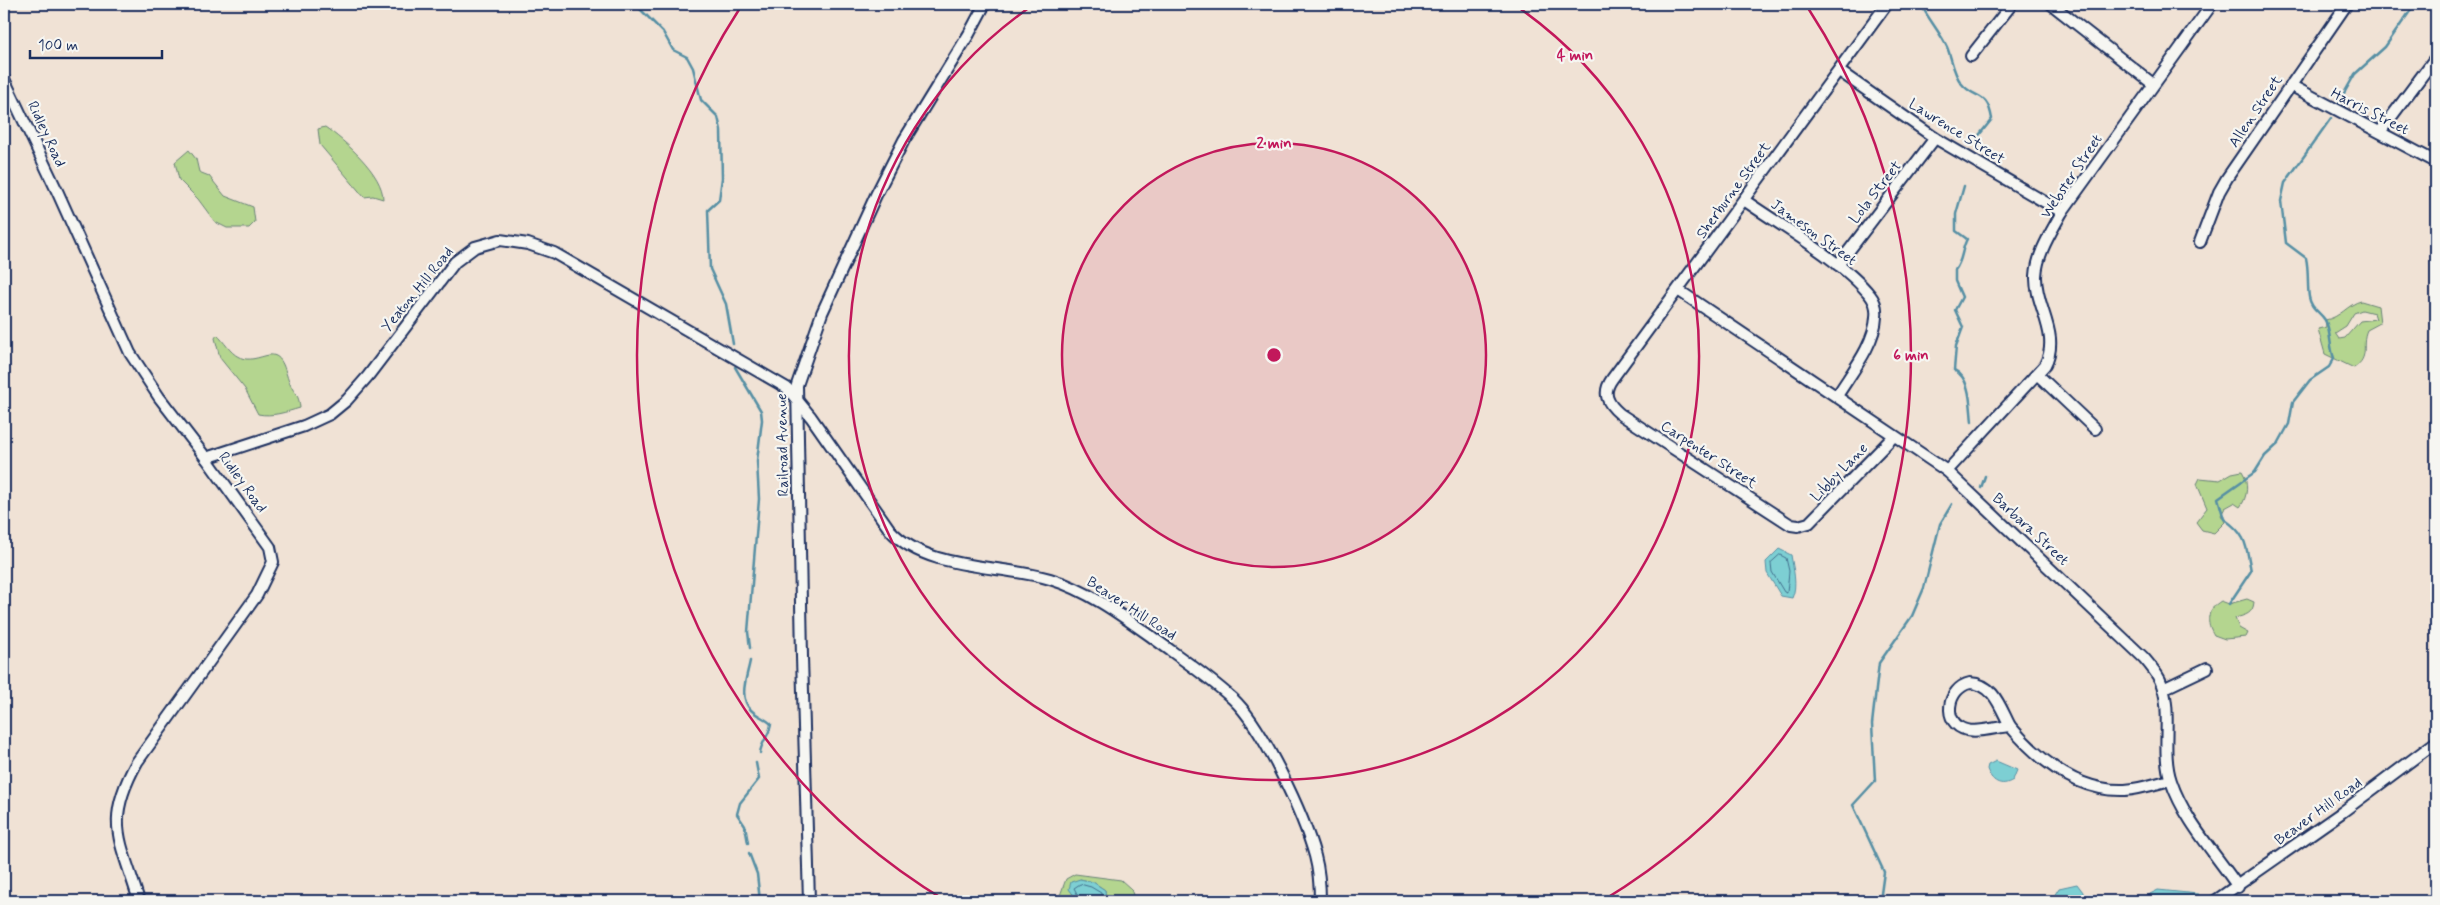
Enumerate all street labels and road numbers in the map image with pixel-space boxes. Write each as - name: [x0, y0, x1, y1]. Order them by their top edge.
- street label: Allen Street: [2224, 71, 2287, 152]
- street label: Harris Street: [2327, 84, 2412, 140]
- street label: Lawrence Street: [1905, 94, 2008, 169]
- street label: Ridley Road: [22, 98, 70, 171]
- street label: Webster Street: [2036, 130, 2108, 223]
- street label: Sherburne Street: [1692, 138, 1776, 243]
- street label: Lola Street: [1845, 157, 1907, 228]
- street label: Jameson Street: [1766, 195, 1861, 271]
- street label: Yeaton Hill Road: [377, 243, 458, 336]
- street label: Railroad Avenue: [772, 393, 794, 497]
- street label: Carpenter Street: [1656, 416, 1761, 494]
- street label: Libby Lane: [1807, 439, 1873, 507]
- street label: Ridley Road: [213, 448, 271, 517]
- street label: Barbara Street: [1988, 489, 2073, 571]
- street label: Beaver Hill Road: [1083, 572, 1180, 645]
- street label: Beaver Hill Road: [2271, 773, 2366, 850]

